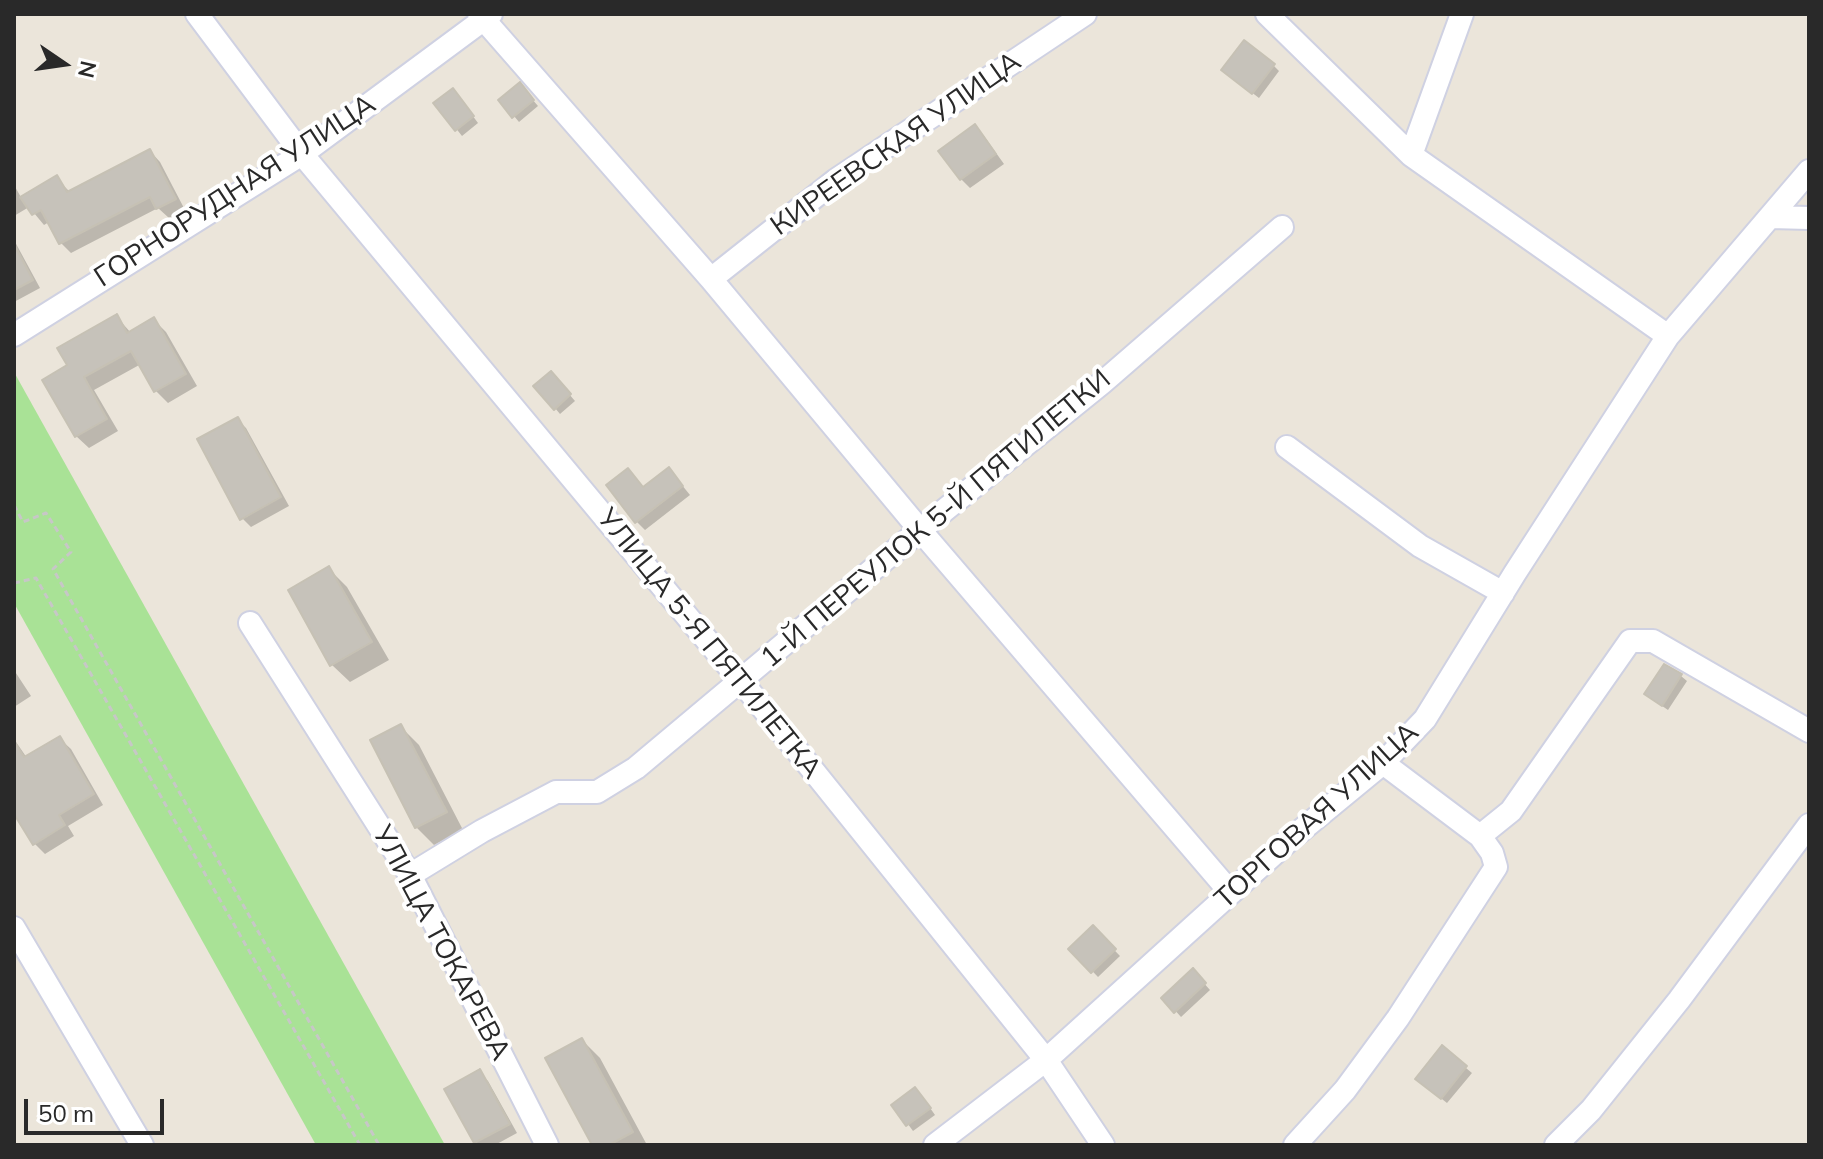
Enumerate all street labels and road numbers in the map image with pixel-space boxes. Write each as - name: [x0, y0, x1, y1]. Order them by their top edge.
- street label: КИРЕЕВСКАЯ УЛИЦА: [764, 45, 1028, 243]
- street label: ГОРНОРУДНАЯ УЛИЦА: [88, 88, 382, 294]
- street label: 1-Й ПЕРЕУЛОК 5-Й ПЯТИЛЕТКИ: [754, 363, 1118, 675]
- street label: УЛИЦА 5-Я ПЯТИЛЕТКА: [590, 502, 828, 786]
- street label: ТОРГОВАЯ УЛИЦА: [1208, 716, 1426, 916]
- street label: УЛИЦА ТОКАРЕВА: [365, 820, 517, 1066]

